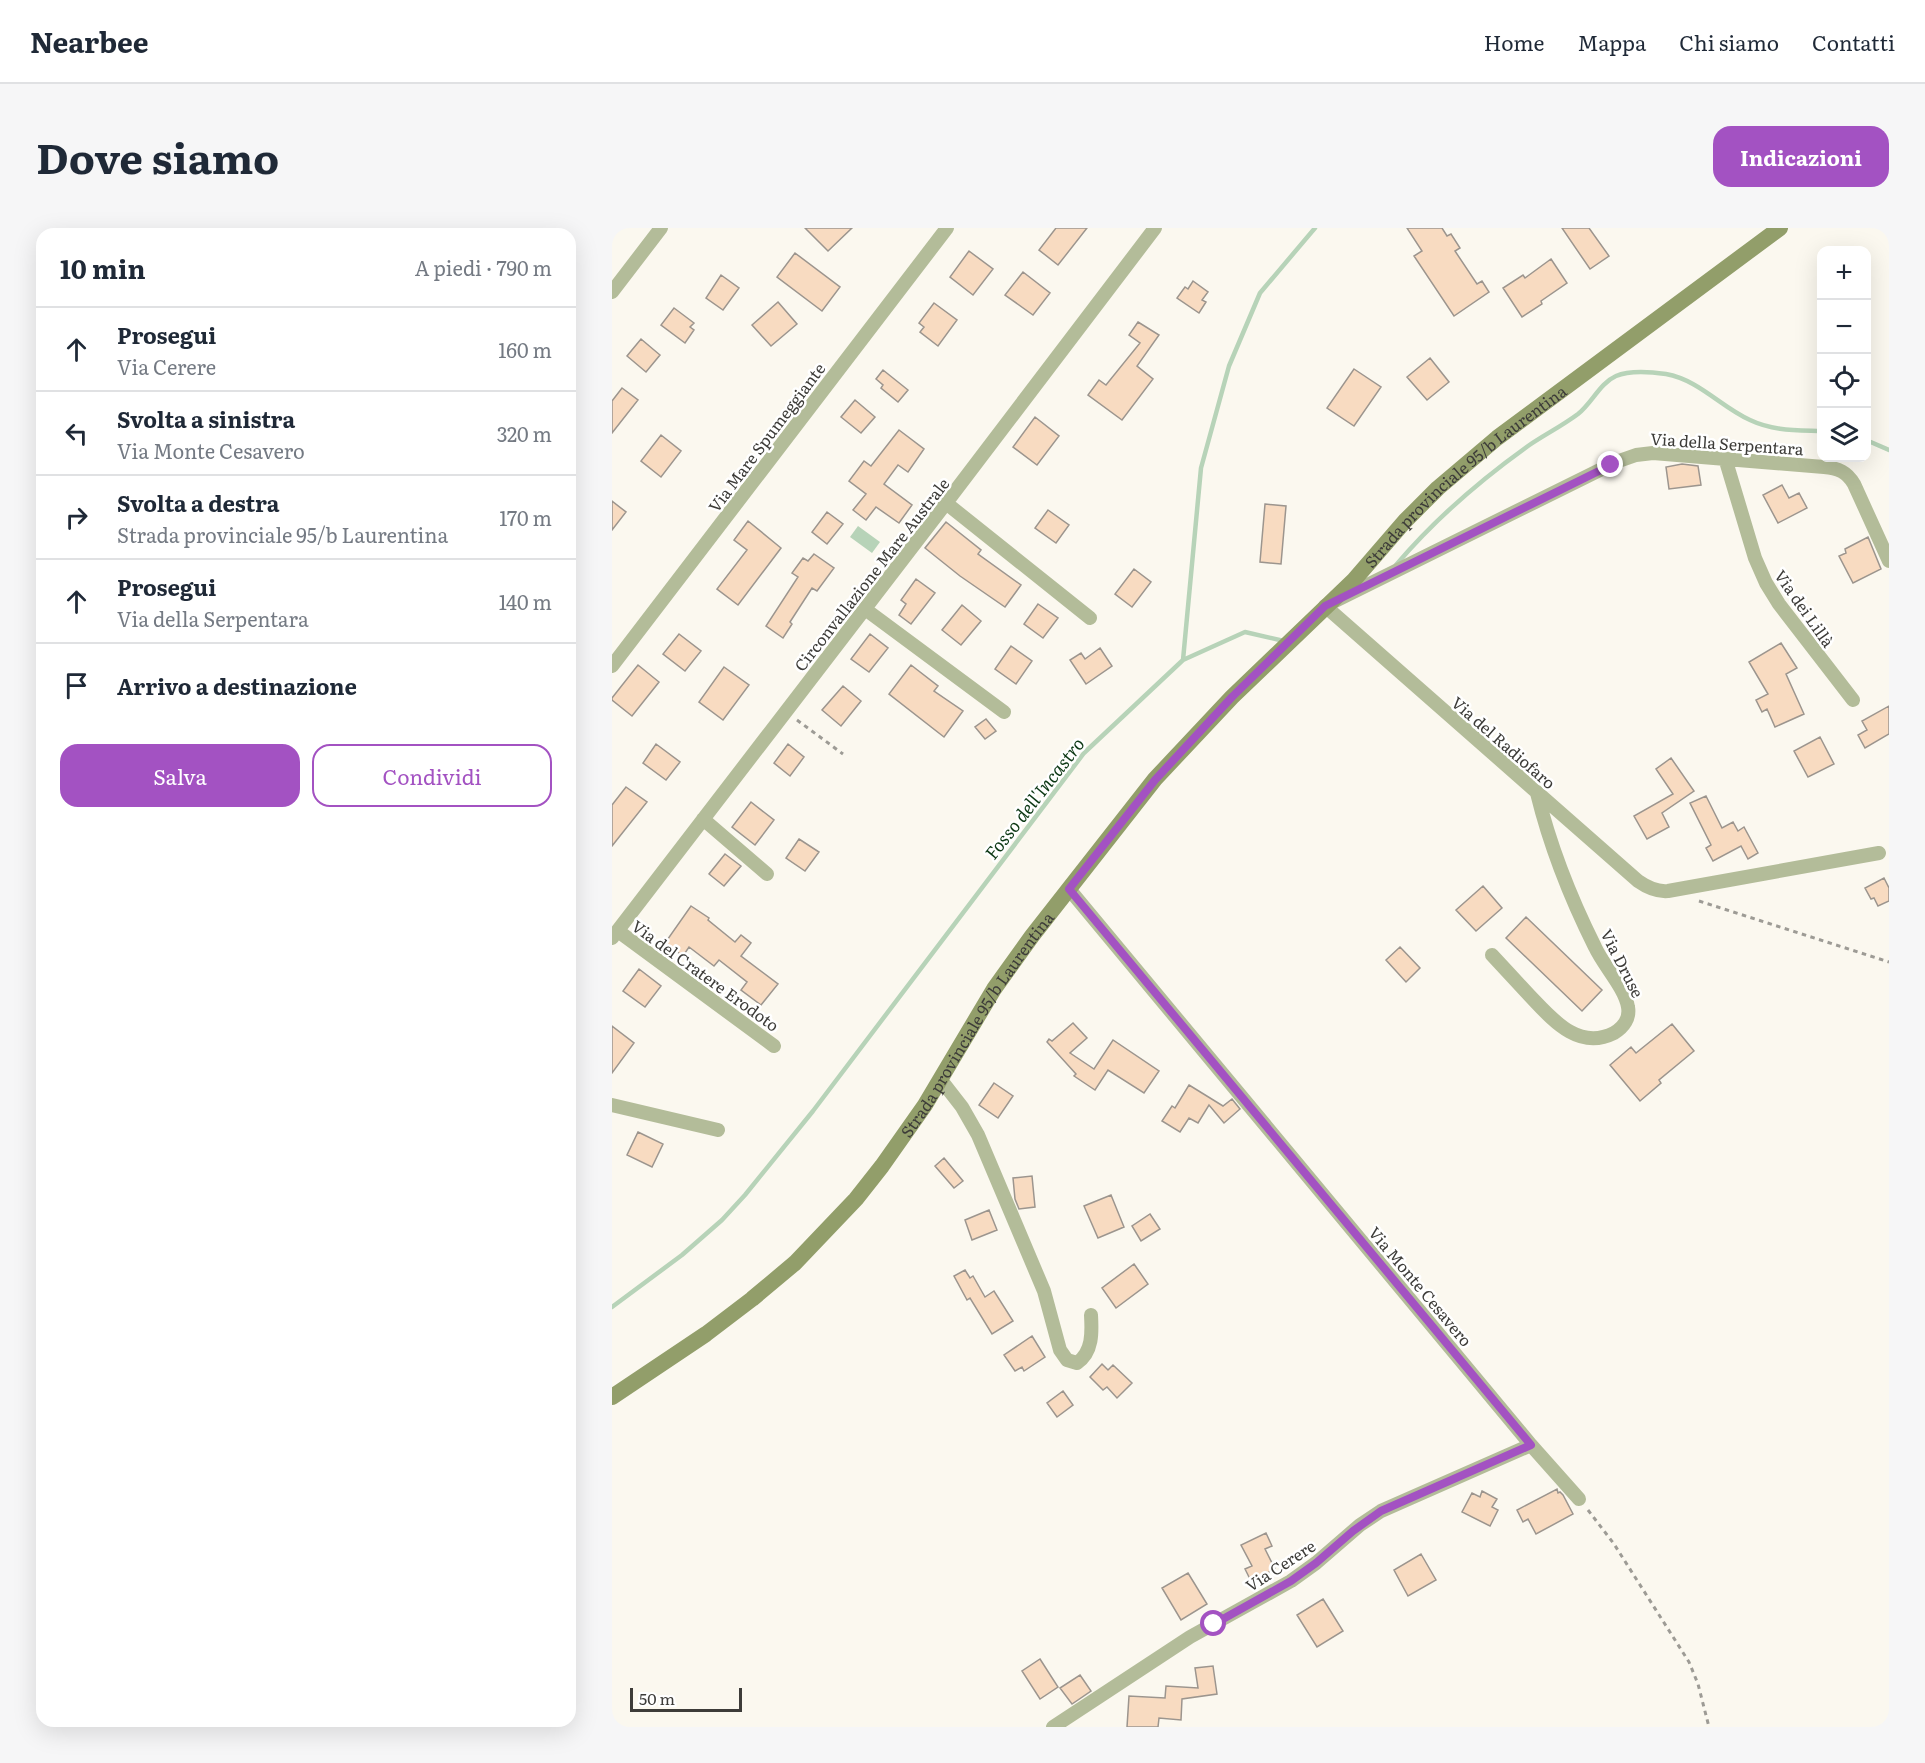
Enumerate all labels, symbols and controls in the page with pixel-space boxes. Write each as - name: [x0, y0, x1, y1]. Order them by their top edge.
- text: Nearbee: [30, 20, 149, 62]
- text: Home: [1484, 26, 1545, 57]
- text: Mappa: [1578, 26, 1646, 57]
- text: Chi siamo: [1679, 26, 1779, 57]
- text: Contatti: [1812, 26, 1895, 57]
- text: Dove siamo: [36, 125, 279, 187]
- button: Indicazioni: [1713, 126, 1889, 187]
- map controls: [1817, 246, 1871, 462]
- button: +: [1817, 246, 1871, 300]
- text: 10 min: [60, 248, 145, 287]
- text: A piedi · 790 m: [415, 252, 552, 282]
- button: −: [1817, 300, 1871, 354]
- text: Prosegui: [117, 318, 216, 351]
- icon: ahead: [60, 333, 93, 366]
- text: 160 m: [498, 334, 552, 364]
- text: Via Cerere: [117, 351, 216, 381]
- button: locate: [1817, 354, 1871, 408]
- street label: Via Mare Spumeggiante: [702, 357, 830, 517]
- street label: Strada provinciale 95/b Laurentina: [1358, 378, 1571, 573]
- text: Svolta a sinistra: [117, 402, 295, 435]
- button: layers: [1817, 408, 1871, 462]
- icon: left: [60, 417, 93, 450]
- text: 320 m: [497, 418, 552, 448]
- street label: Via della Serpentara: [1650, 426, 1805, 460]
- text: Via Monte Cesavero: [117, 435, 305, 465]
- route end: [1597, 451, 1623, 477]
- street label: Circonvallazione Mare Australe: [788, 472, 954, 676]
- text: Svolta a destra: [117, 486, 279, 519]
- icon: right: [60, 501, 93, 534]
- text: 170 m: [499, 502, 552, 532]
- text: Strada provinciale 95/b Laurentina: [117, 519, 448, 549]
- street label: Via dei Lillà: [1769, 564, 1841, 652]
- text: Prosegui: [117, 570, 216, 603]
- icon: ahead: [60, 585, 93, 618]
- text: 140 m: [499, 586, 552, 616]
- text: Via della Serpentara: [117, 603, 309, 633]
- icon: arrive: [60, 669, 93, 702]
- text: Arrivo a destinazione: [117, 669, 357, 702]
- street label: Via del Radiofaro: [1447, 690, 1561, 794]
- water label: Fosso dell'Incastro: [978, 731, 1090, 865]
- button: Salva: [60, 744, 300, 807]
- button: Condividi: [312, 744, 552, 807]
- street label: Strada provinciale 95/b Laurentina: [894, 906, 1059, 1142]
- street label: Via del Cratere Erodoto: [627, 913, 785, 1037]
- street label: Via Druse: [1595, 924, 1651, 1002]
- street label: Via Monte Cesavero: [1364, 1221, 1478, 1351]
- street label: Via Cerere: [1240, 1533, 1320, 1597]
- route start: [1200, 1610, 1226, 1636]
- scale bar: [630, 1685, 742, 1712]
- text: 50 m: [639, 1686, 675, 1710]

